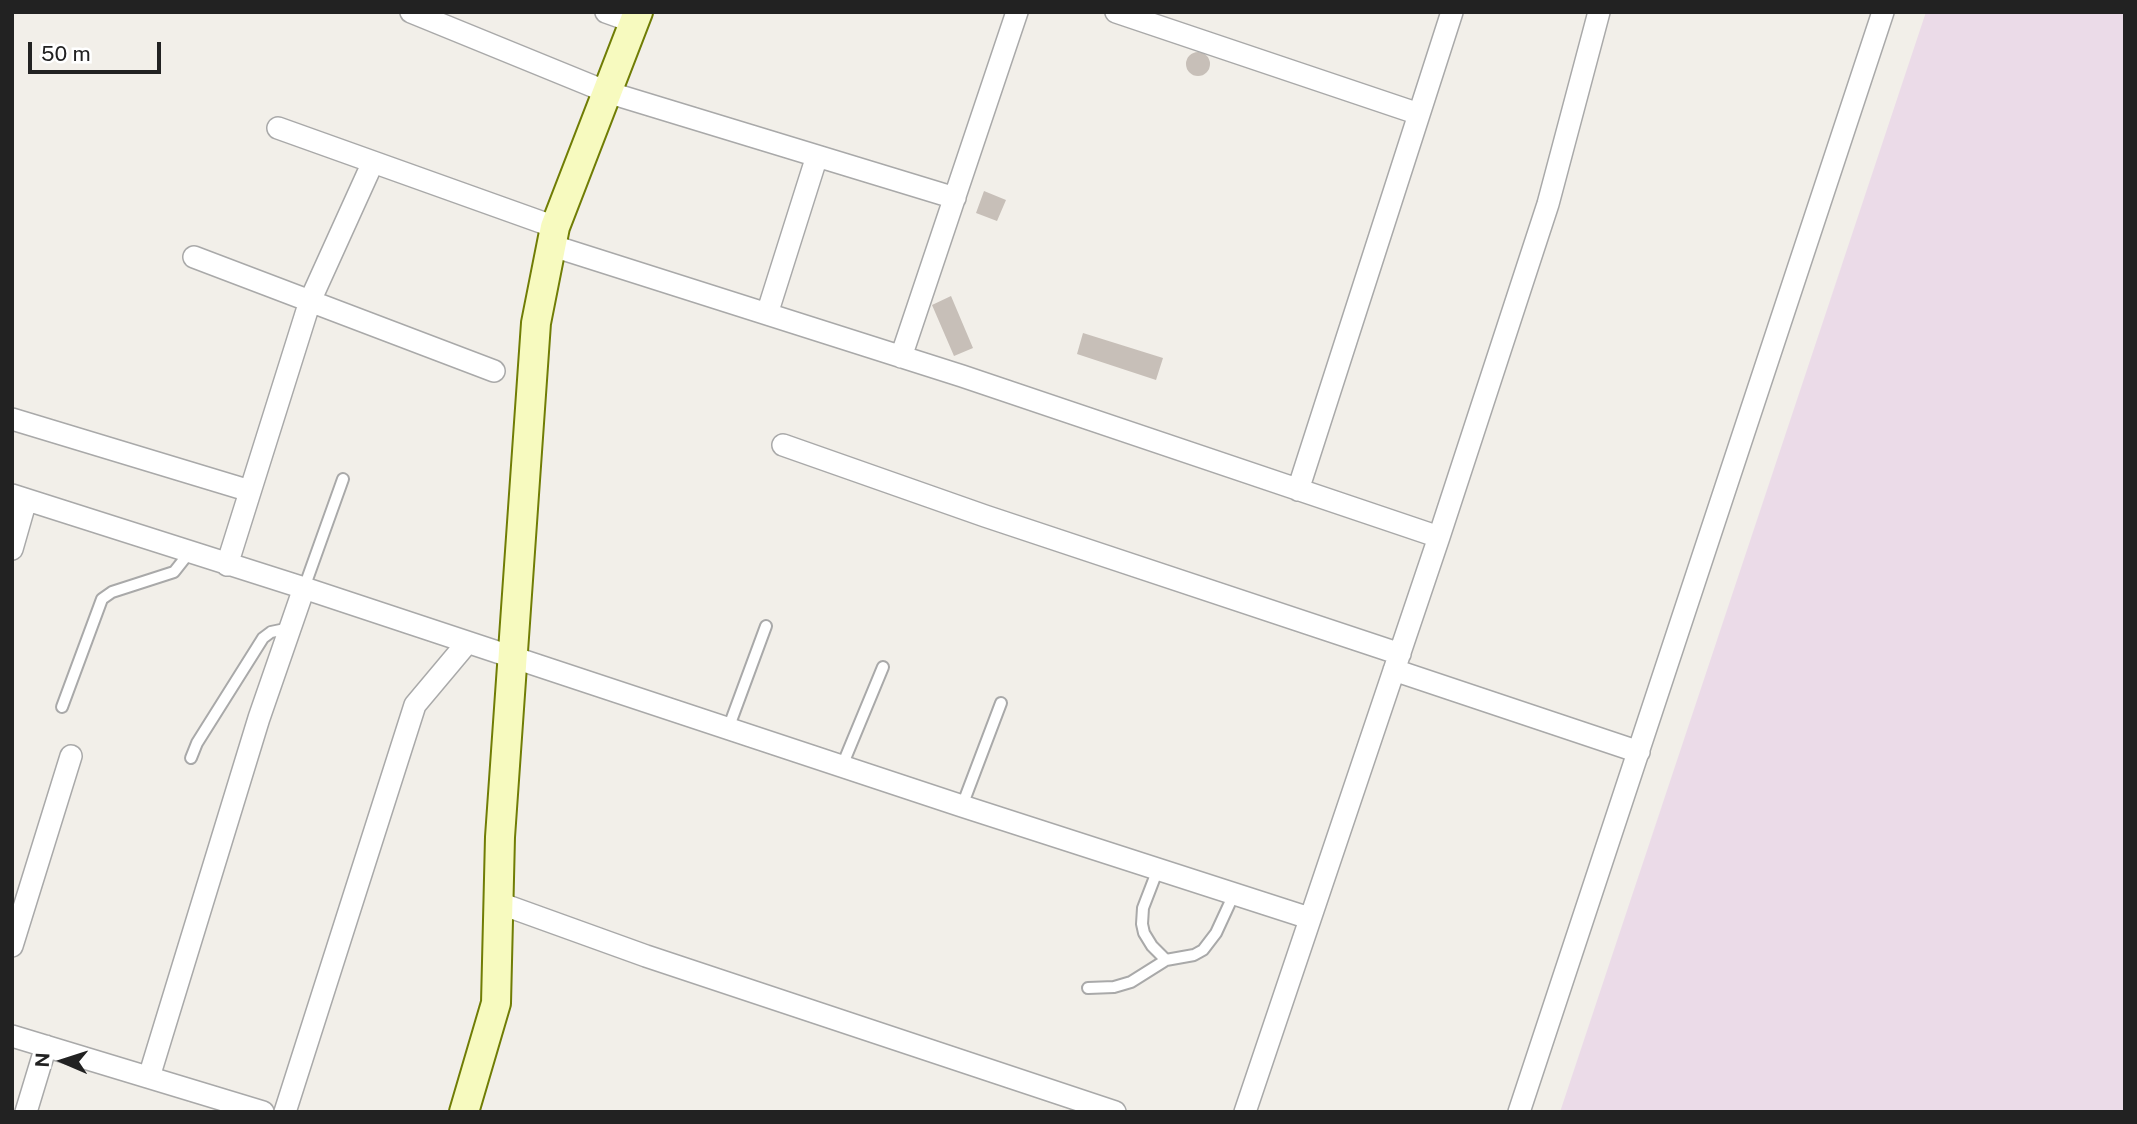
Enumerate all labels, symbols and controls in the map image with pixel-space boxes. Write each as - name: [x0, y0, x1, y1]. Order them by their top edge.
- scale bar: [32, 28, 164, 72]
- text: 50 m: [41, 41, 91, 66]
- north arrow: [28, 1026, 98, 1096]
- text: N: [31, 1052, 53, 1068]

